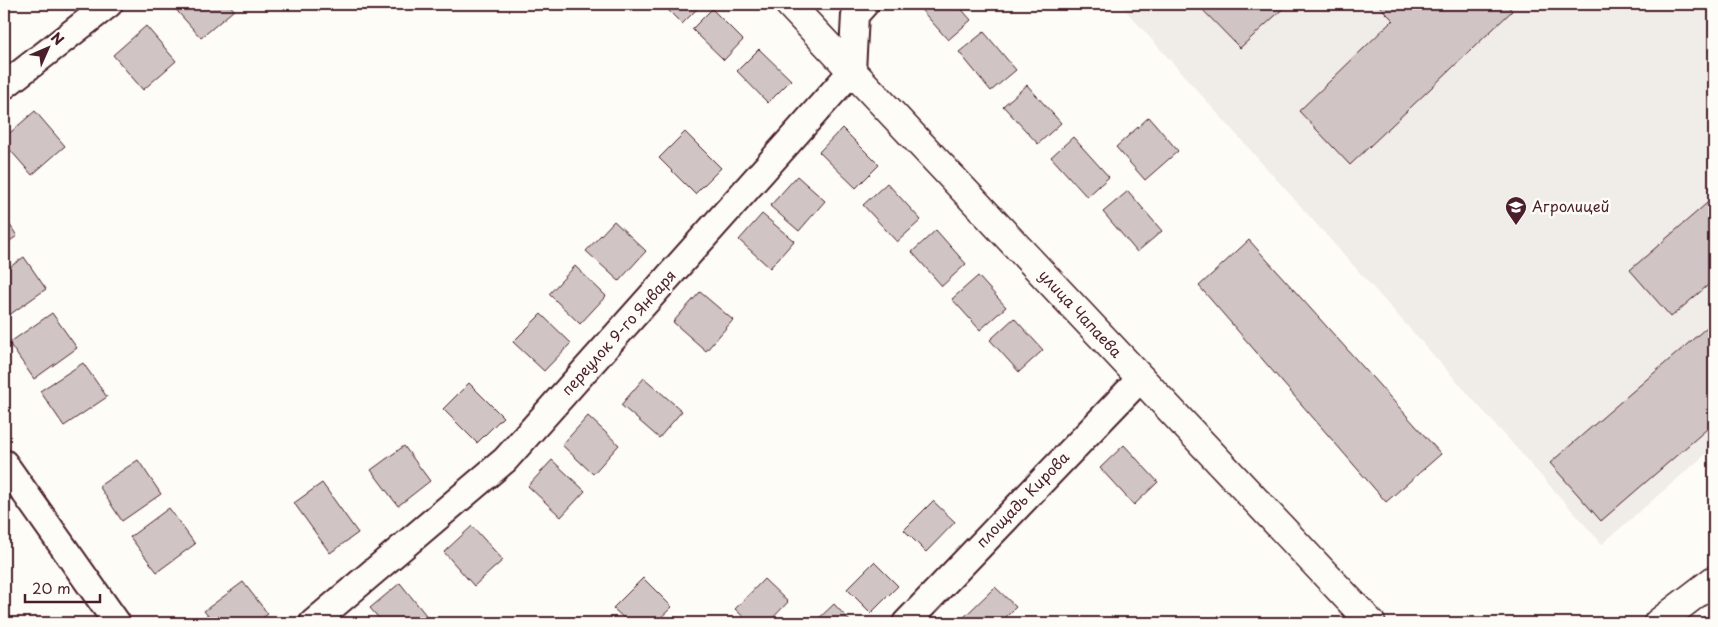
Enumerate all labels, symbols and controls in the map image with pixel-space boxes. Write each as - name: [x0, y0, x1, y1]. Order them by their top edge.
- north arrow: [22, 22, 72, 72]
- text: N: [46, 27, 69, 50]
- place label: Агролицей: [1532, 194, 1610, 217]
- school or university icon: Агролицей: [1504, 195, 1528, 226]
- street label: переулок 9-го Января: [555, 264, 681, 400]
- street label: улица Чапаева: [1034, 264, 1129, 363]
- street label: площадь Кирова: [970, 445, 1074, 552]
- scale bar: [25, 572, 100, 604]
- text: 20 m: [32, 576, 71, 599]

